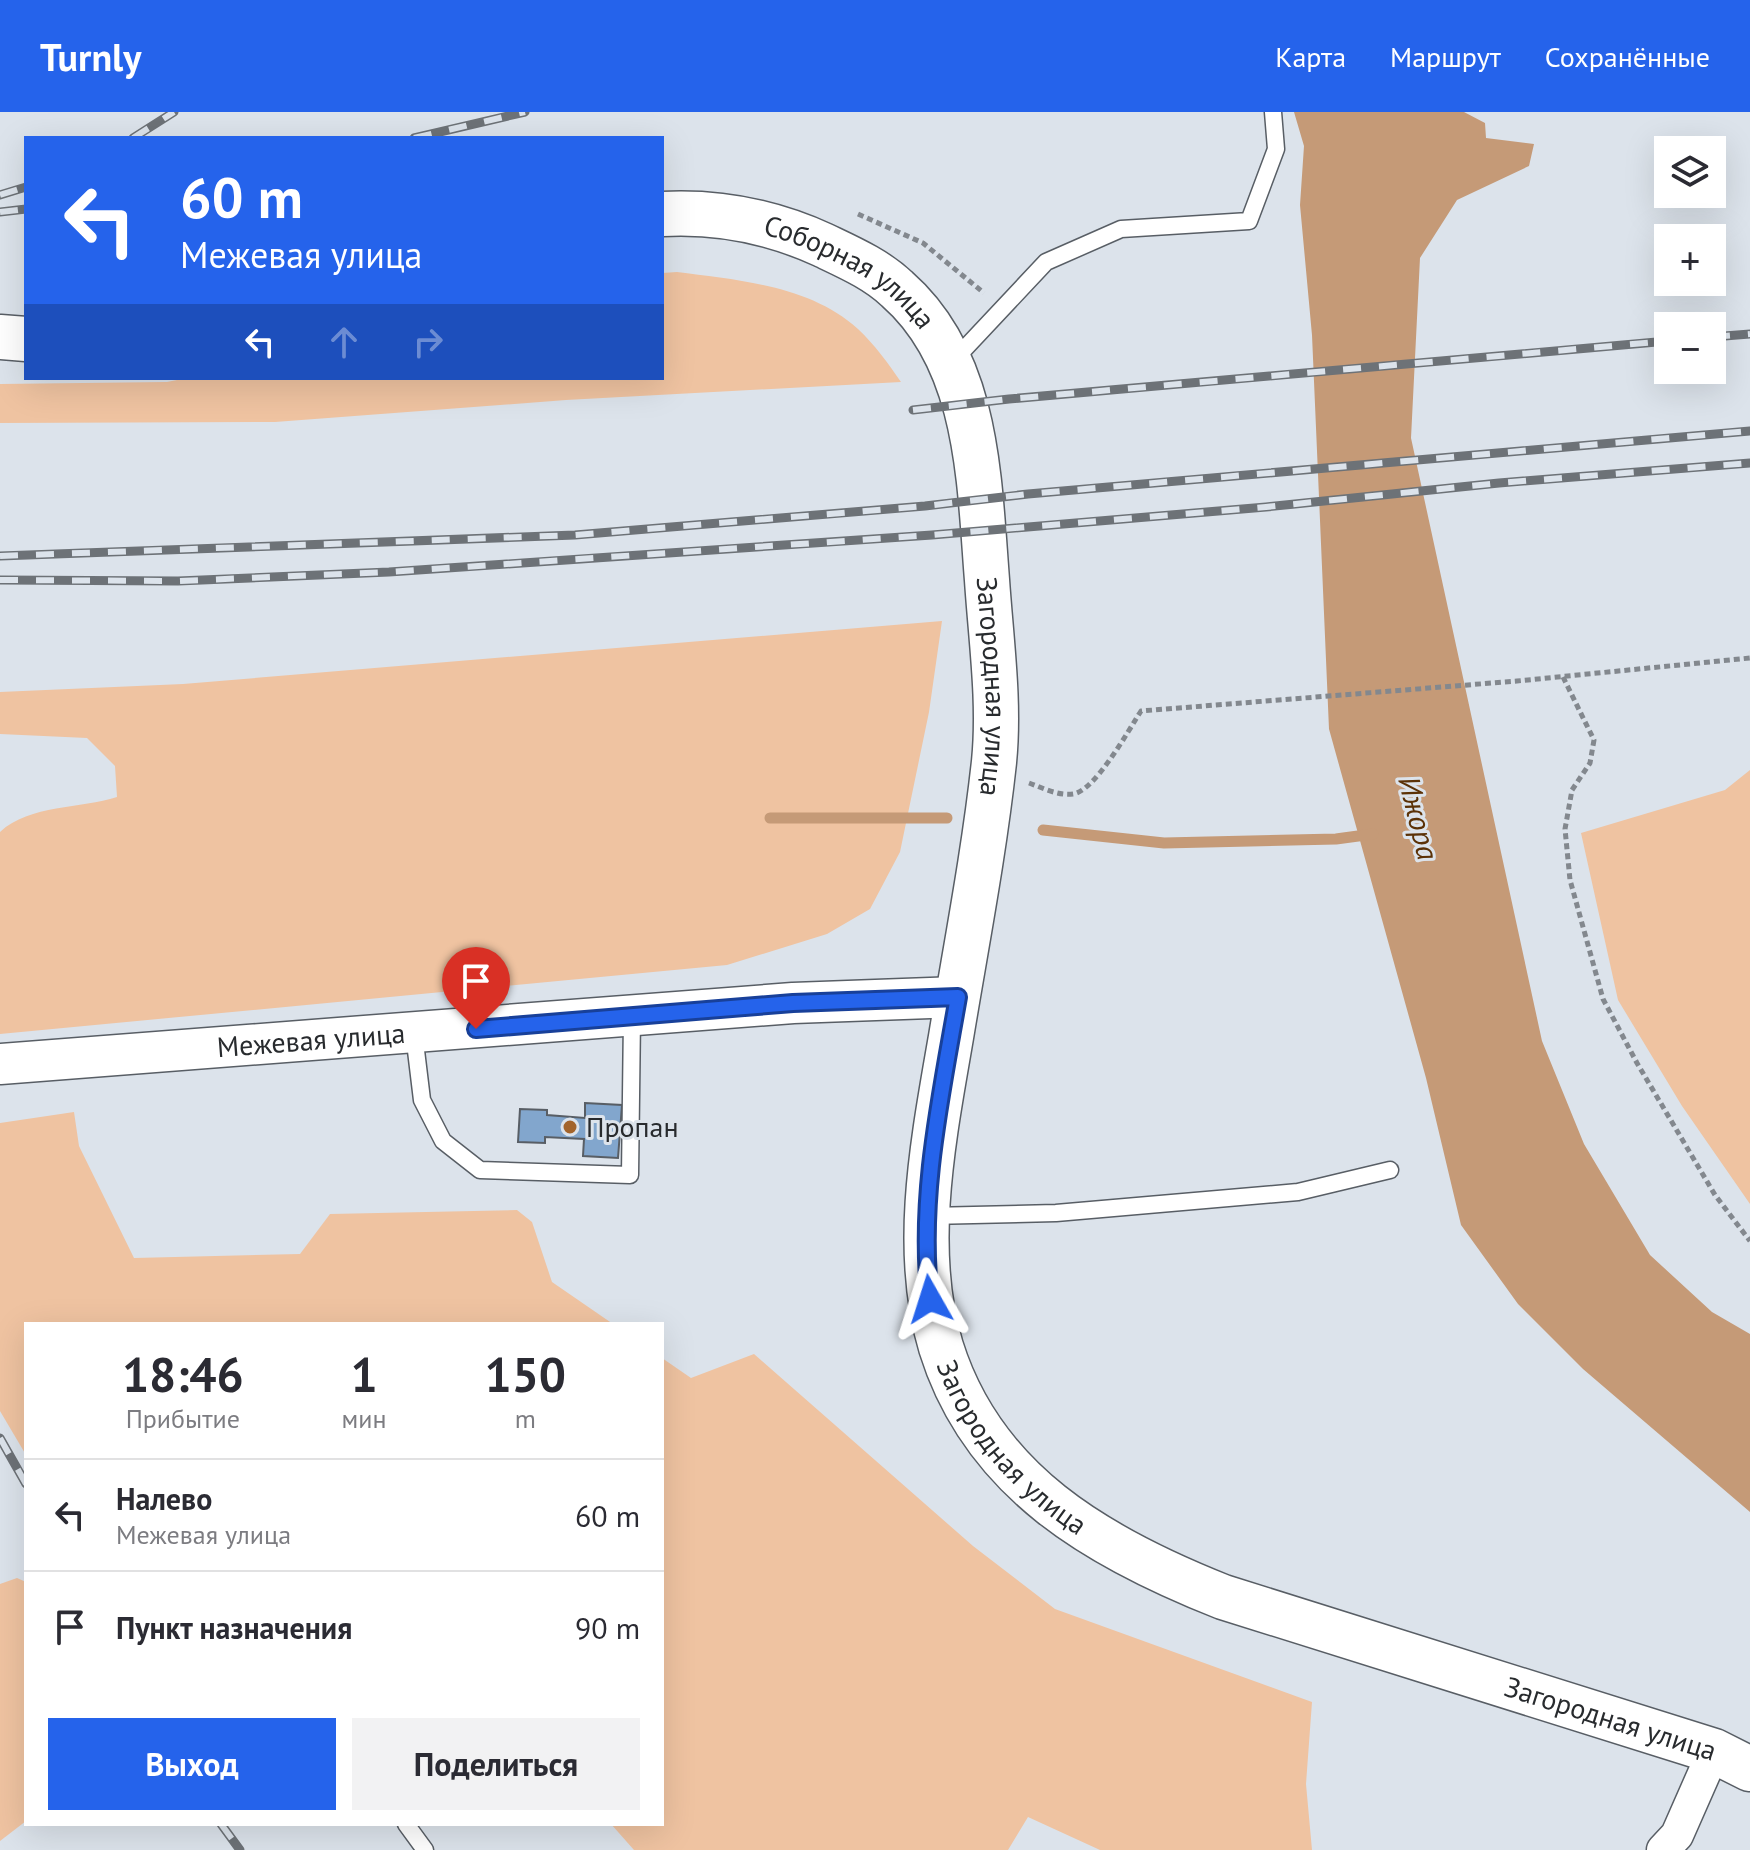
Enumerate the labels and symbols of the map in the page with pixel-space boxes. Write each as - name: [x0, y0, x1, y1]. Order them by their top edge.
- street label: Соборная улица: [760, 206, 944, 336]
- street label: Загородная улица: [969, 575, 1015, 799]
- water label: Ижора: [1390, 772, 1449, 864]
- pin: [442, 947, 510, 1029]
- street label: Межевая улица: [216, 1014, 407, 1065]
- place label: Пропан: [586, 1108, 679, 1145]
- marker: Пропан: [561, 1118, 579, 1136]
- position arrow: [888, 1257, 972, 1341]
- street label: Загородная улица: [929, 1354, 1094, 1543]
- street label: Загородная улица: [1500, 1667, 1721, 1769]

